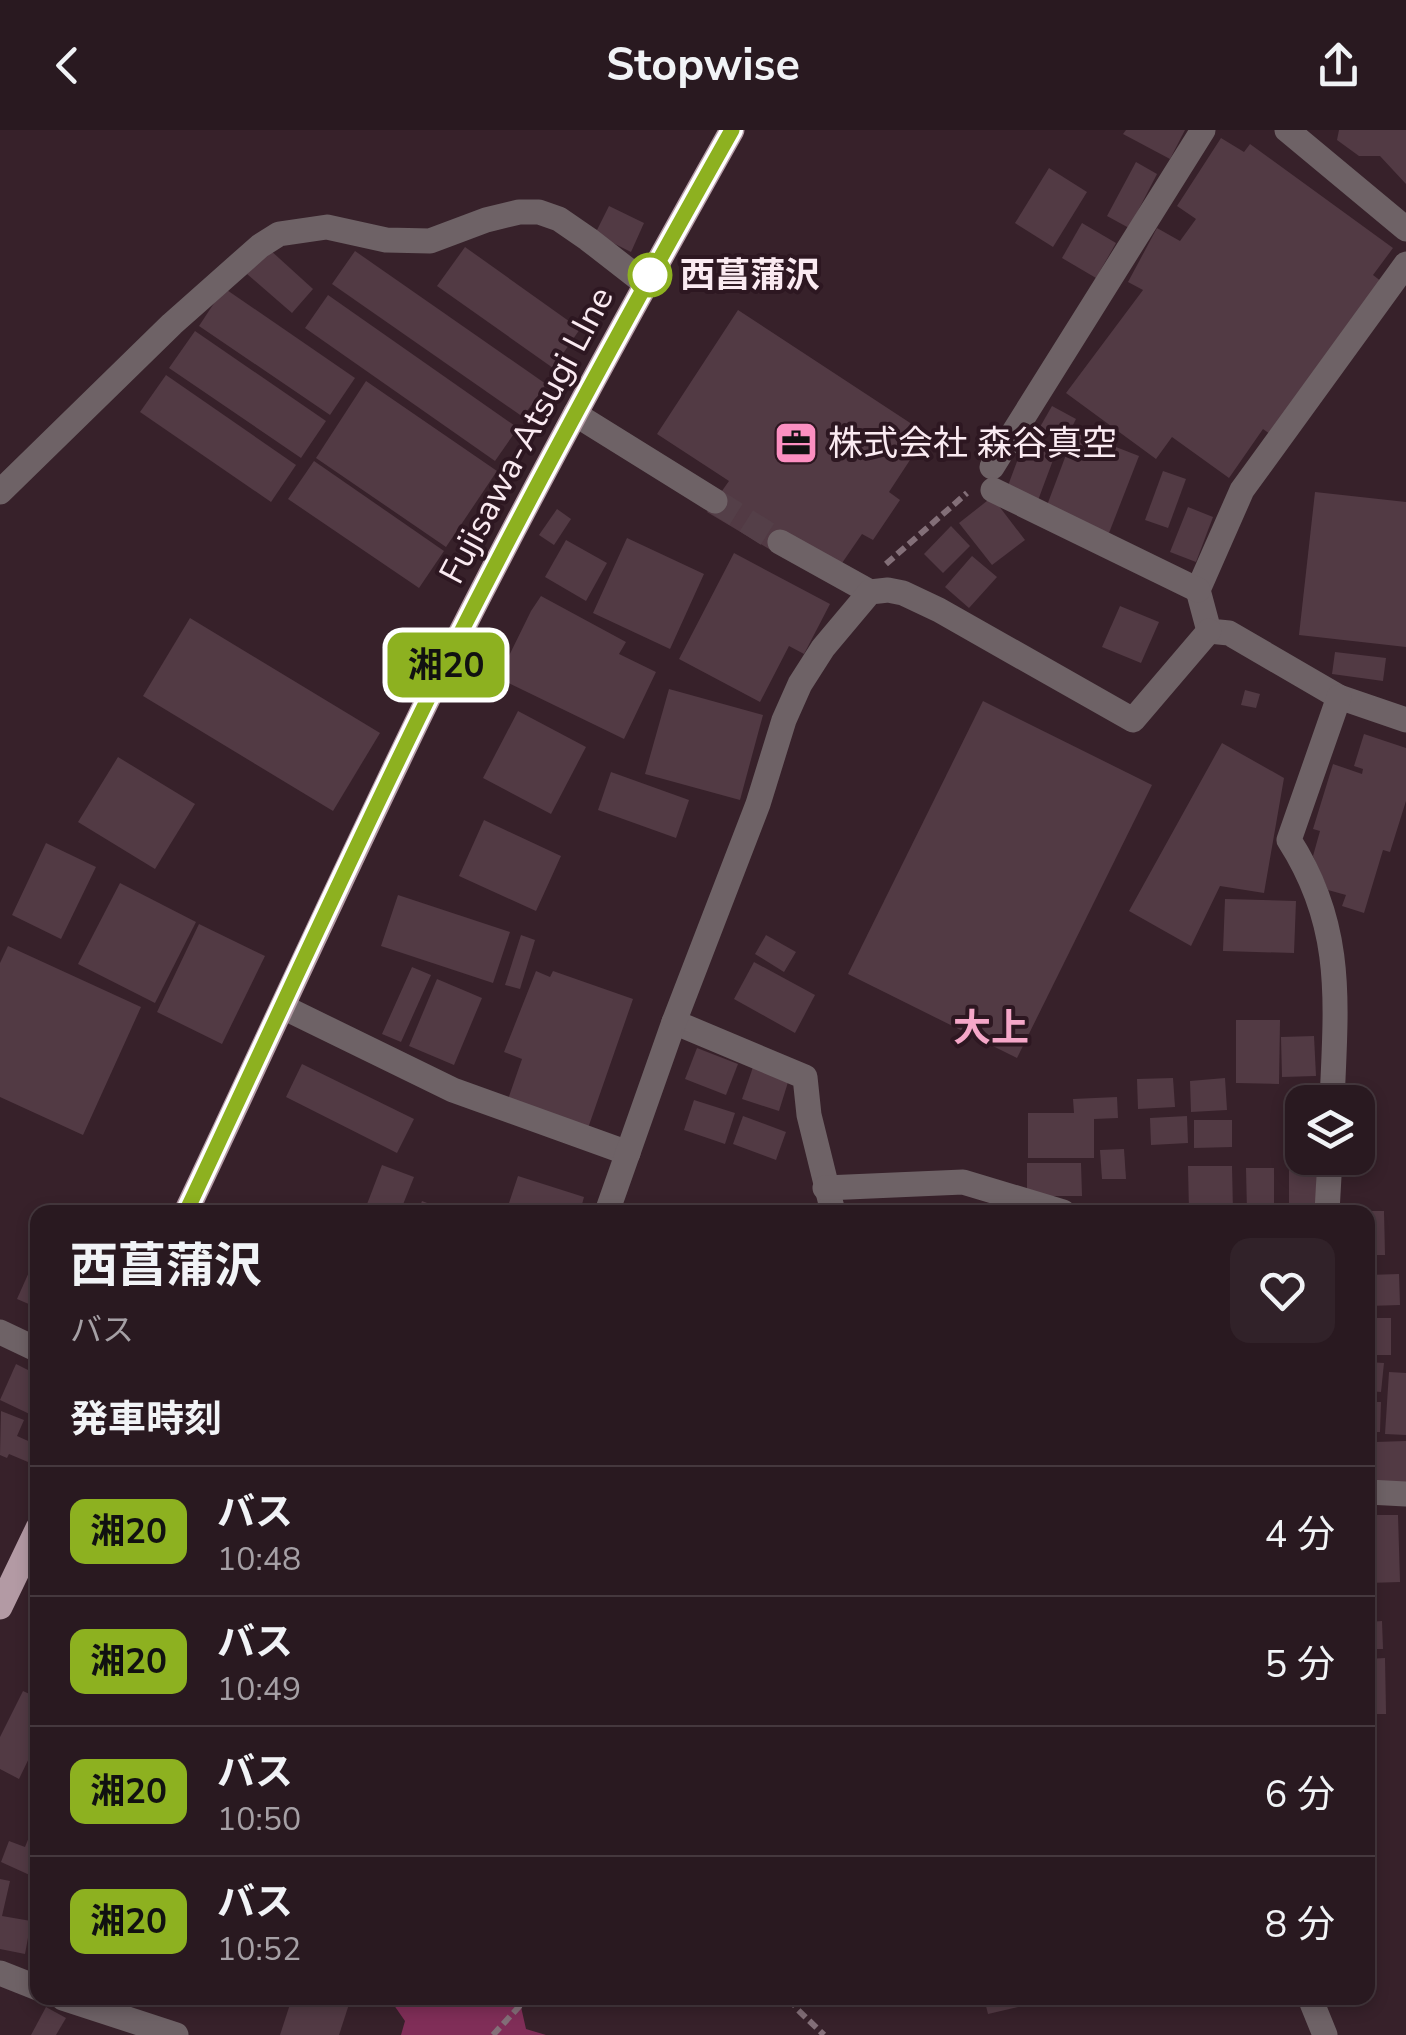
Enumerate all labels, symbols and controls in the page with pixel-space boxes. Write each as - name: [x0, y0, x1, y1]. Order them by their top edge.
- text: Stopwise: [606, 35, 800, 96]
- icon: back: [40, 38, 95, 93]
- icon: share: [1311, 38, 1366, 93]
- place label: 西菖蒲沢: [680, 252, 820, 299]
- marker: 西菖蒲沢: [629, 254, 671, 296]
- street label: Fujisawa-Atsugi LIne: [428, 279, 625, 592]
- office icon: 株式会社 森谷真空: [773, 420, 819, 466]
- place label: 株式会社 森谷真空: [828, 420, 1117, 467]
- line badge: 湘20: [388, 632, 504, 698]
- text: 湘20: [407, 642, 485, 689]
- district label: 大上: [953, 1003, 1029, 1054]
- map controls: [1285, 1085, 1375, 1175]
- button: layers: [1285, 1085, 1375, 1175]
- text: 西菖蒲沢: [70, 1233, 262, 1299]
- button: heart: [1230, 1238, 1335, 1343]
- text: バス: [70, 1309, 134, 1352]
- text: 発車時刻: [70, 1394, 222, 1445]
- text: バス: [217, 1487, 293, 1538]
- text: 湘20: [90, 1508, 167, 1555]
- text: 4 分: [1264, 1509, 1335, 1560]
- text: 10:48: [217, 1538, 301, 1581]
- text: バス: [217, 1617, 293, 1668]
- text: 湘20: [90, 1638, 167, 1685]
- text: 5 分: [1264, 1639, 1335, 1690]
- text: 10:49: [217, 1668, 301, 1711]
- text: バス: [217, 1747, 293, 1798]
- text: 湘20: [90, 1768, 167, 1815]
- text: 6 分: [1264, 1769, 1335, 1820]
- text: 10:50: [217, 1798, 301, 1841]
- text: バス: [217, 1877, 293, 1928]
- text: 湘20: [90, 1898, 167, 1945]
- text: 8 分: [1264, 1899, 1335, 1950]
- text: 10:52: [217, 1928, 301, 1971]

